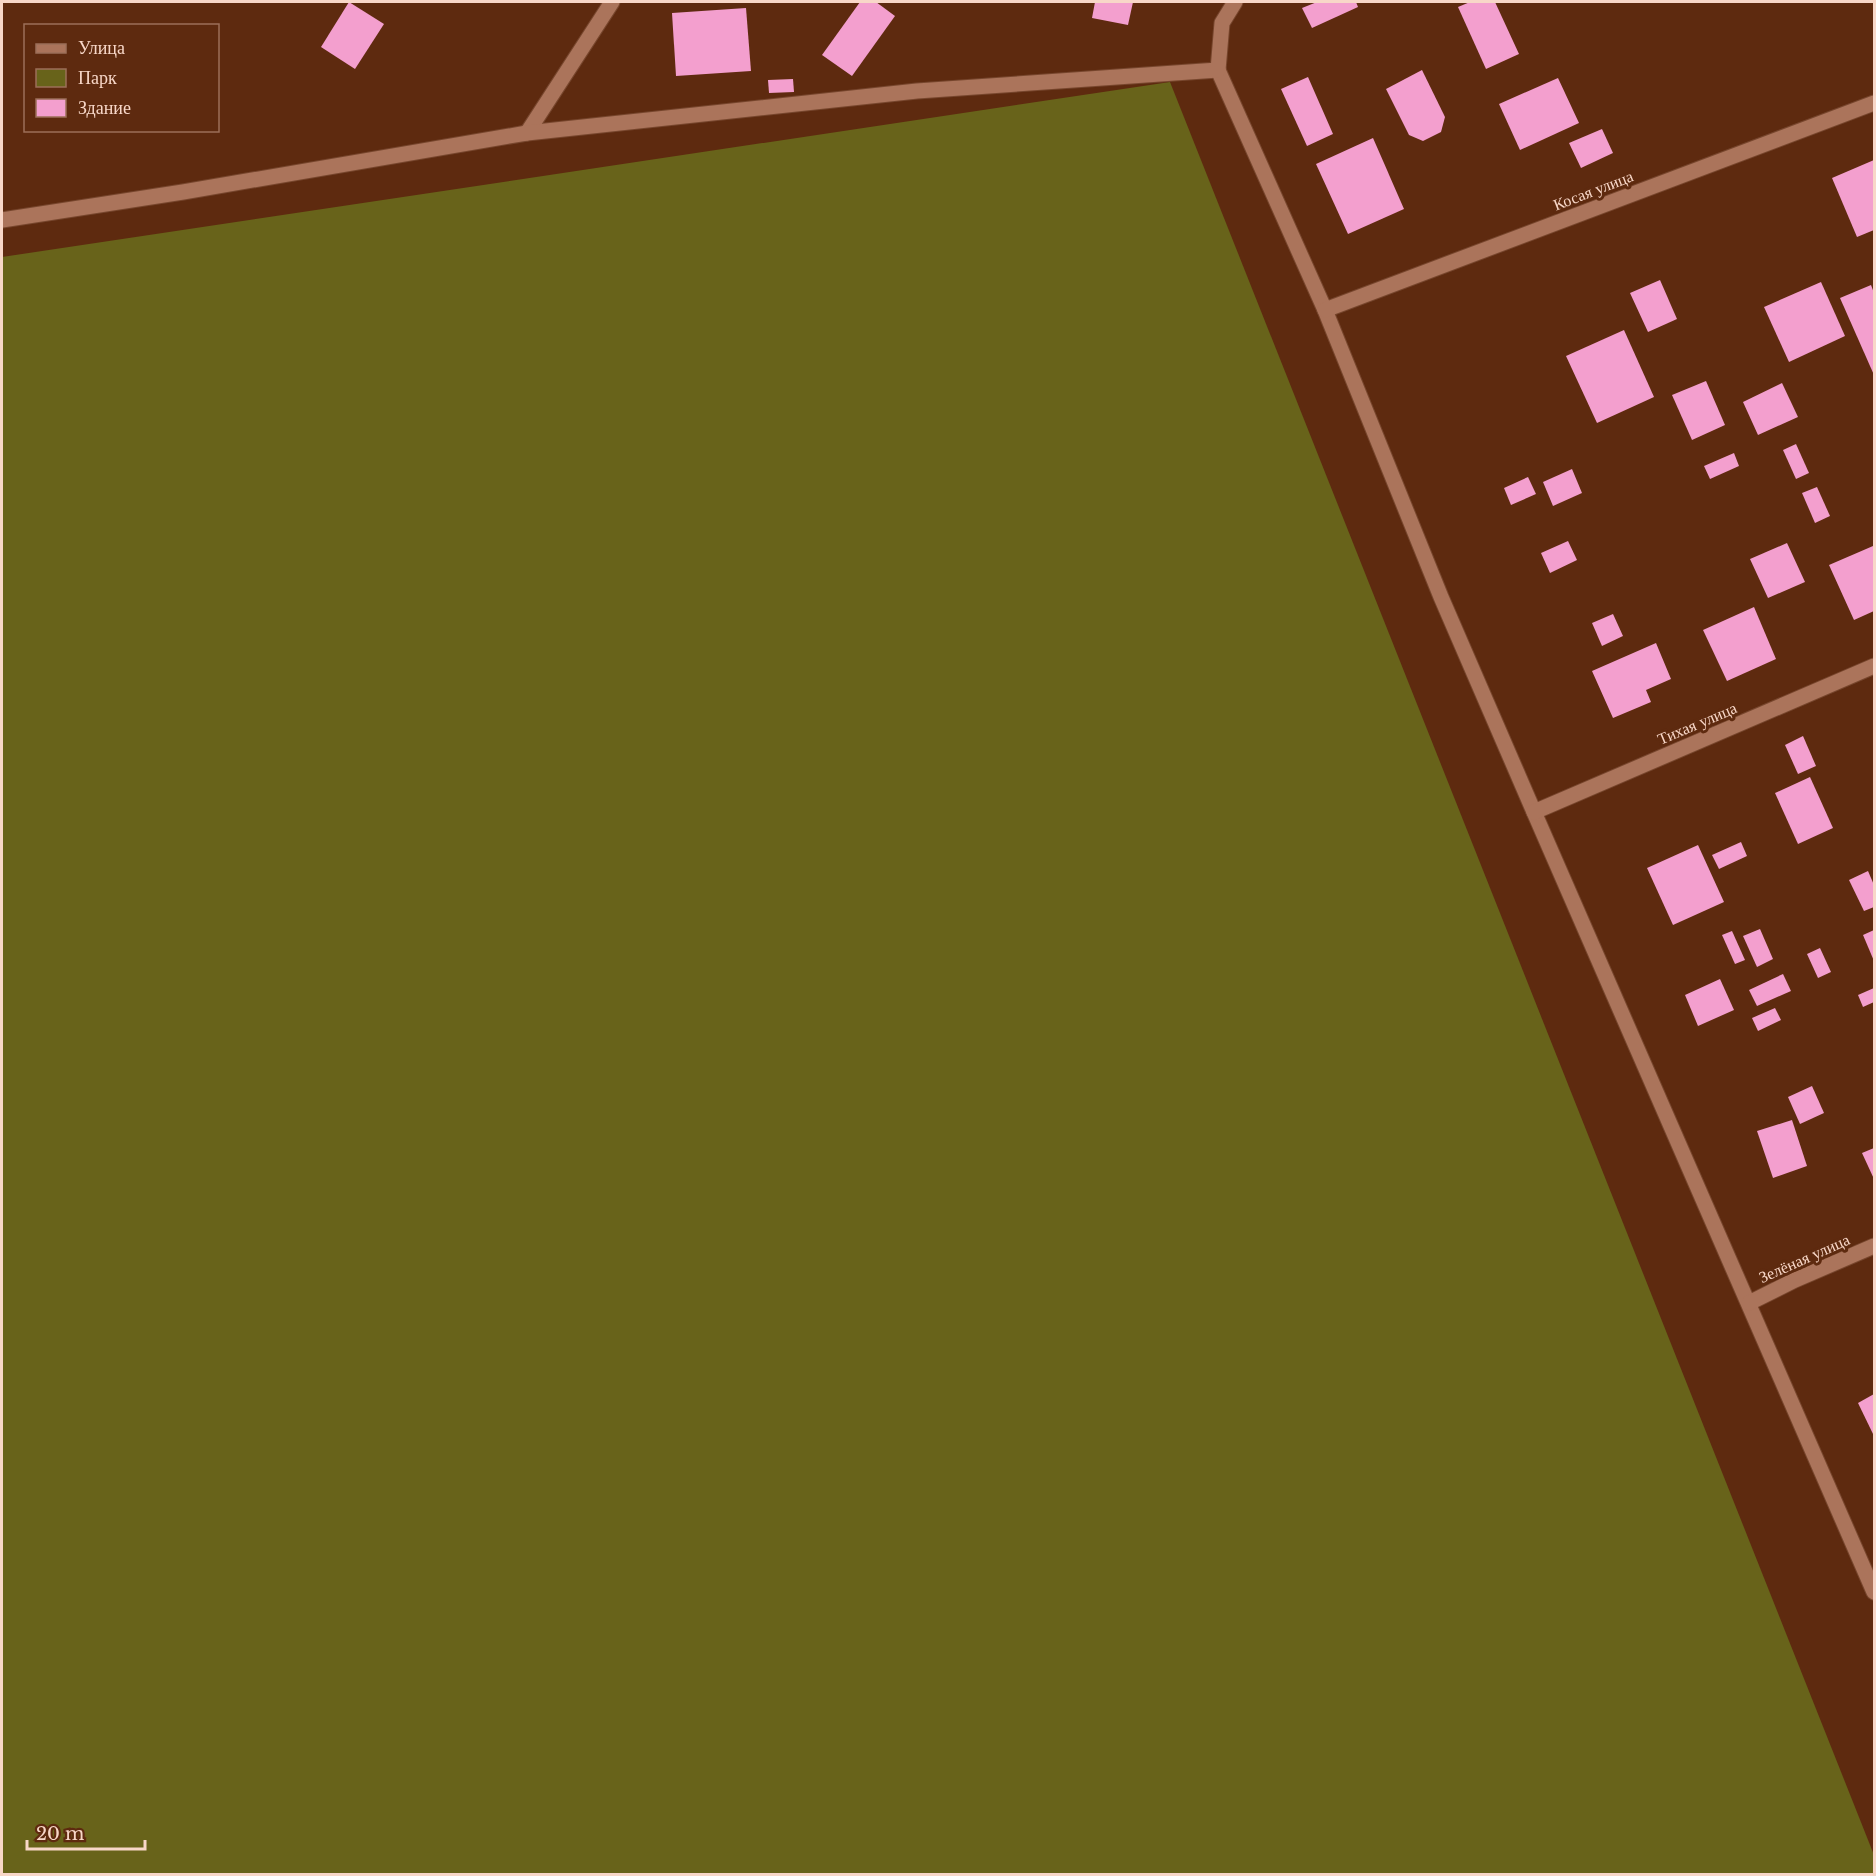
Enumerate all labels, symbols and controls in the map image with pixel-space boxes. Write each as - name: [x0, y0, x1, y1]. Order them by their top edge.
- legend: [24, 24, 219, 132]
- text: Улица: [78, 37, 125, 59]
- text: Парк: [78, 67, 117, 89]
- text: Здание: [78, 97, 131, 119]
- street label: Косая улица: [1550, 166, 1636, 214]
- street label: Тихая улица: [1654, 697, 1740, 749]
- street label: Зелёная улица: [1755, 1229, 1853, 1287]
- scale bar: [27, 1813, 146, 1851]
- text: 20 m: [36, 1823, 84, 1845]

